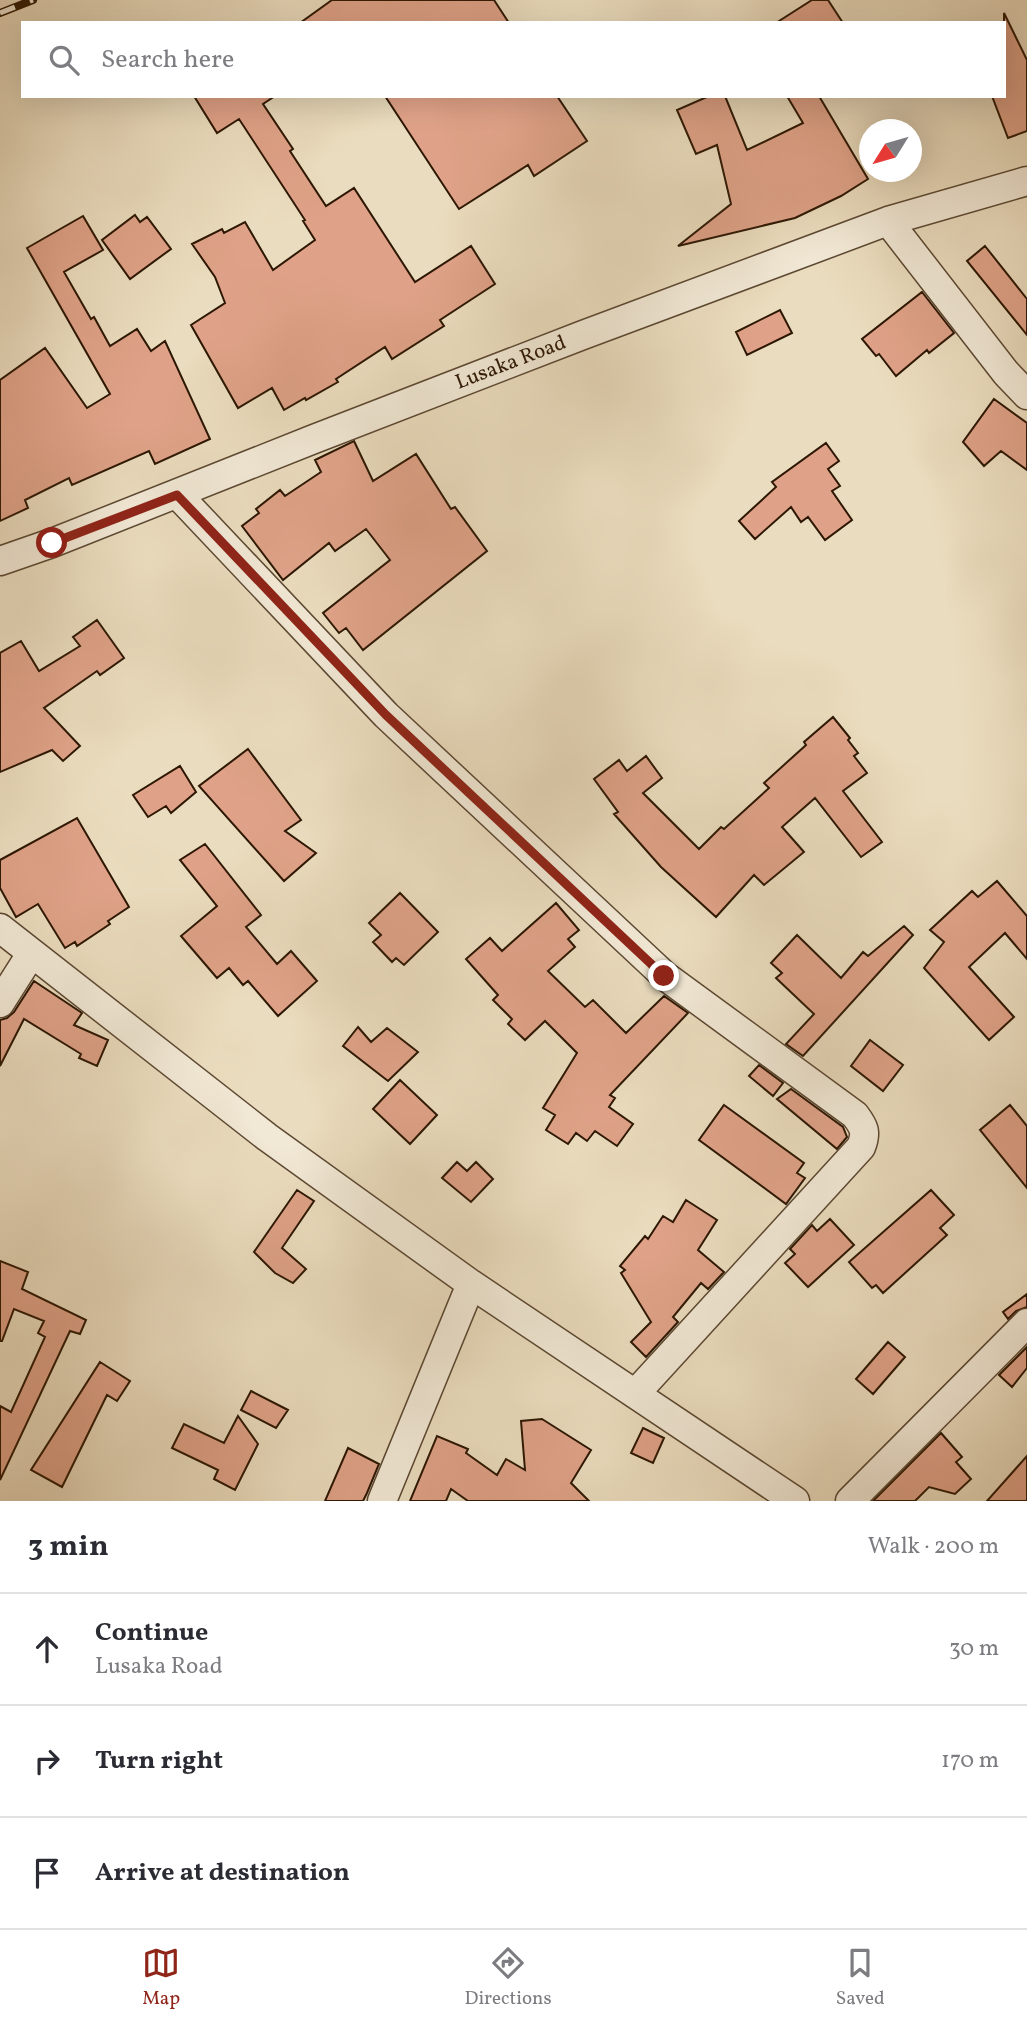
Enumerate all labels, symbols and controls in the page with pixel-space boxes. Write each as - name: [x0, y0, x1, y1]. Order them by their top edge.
- search box: [21, 21, 1006, 98]
- icon: search: [45, 41, 83, 79]
- text: Search here: [101, 42, 234, 78]
- north arrow: [859, 119, 922, 182]
- street label: Lusaka Road: [451, 329, 571, 397]
- route start: [36, 527, 67, 558]
- route end: [648, 960, 679, 991]
- text: 3 min: [28, 1526, 109, 1568]
- text: Walk · 200 m: [868, 1531, 999, 1563]
- text: Continue: [95, 1615, 208, 1651]
- icon: ahead: [28, 1630, 66, 1668]
- text: 30 m: [949, 1633, 999, 1665]
- text: Lusaka Road: [95, 1651, 223, 1683]
- icon: right: [28, 1742, 66, 1780]
- text: Turn right: [95, 1743, 223, 1779]
- text: 170 m: [941, 1745, 999, 1777]
- icon: arrive: [28, 1854, 66, 1892]
- text: Arrive at destination: [95, 1855, 350, 1891]
- tab: Map: [142, 1944, 180, 2012]
- tab: Directions: [465, 1944, 552, 2012]
- tab: Saved: [836, 1944, 885, 2012]

